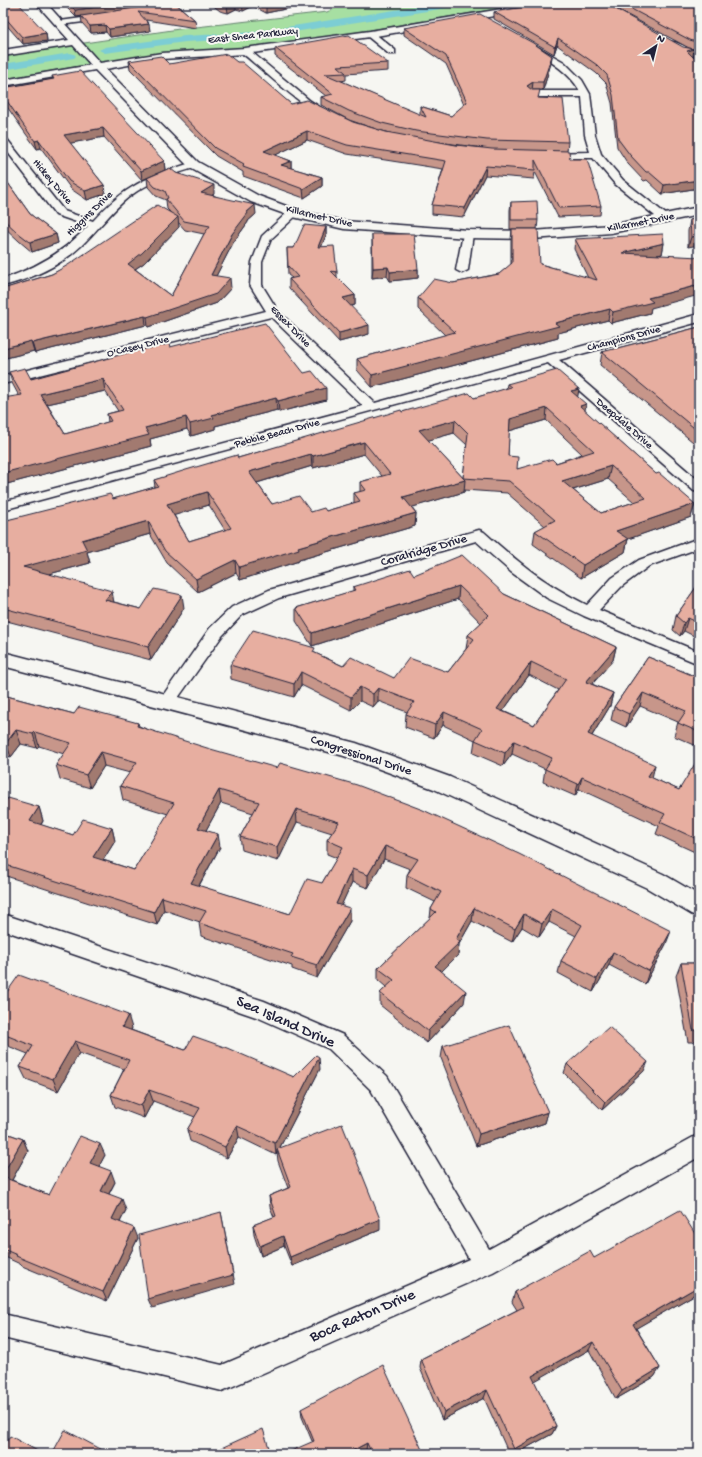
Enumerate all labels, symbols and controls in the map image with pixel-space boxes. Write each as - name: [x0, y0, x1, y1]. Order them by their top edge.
- street label: East Shea Parkway: [207, 25, 299, 47]
- north arrow: [636, 26, 676, 66]
- text: N: [654, 32, 667, 46]
- street label: Hickey Drive: [30, 157, 74, 207]
- street label: Higgins Drive: [64, 189, 116, 239]
- street label: Killarmet Drive: [285, 204, 354, 231]
- street label: Killarmet Drive: [607, 211, 676, 235]
- street label: Essex Drive: [267, 304, 313, 350]
- street label: Champions Drive: [586, 323, 662, 355]
- street label: O'Casey Drive: [106, 333, 170, 360]
- street label: Deepdale Drive: [592, 395, 655, 452]
- street label: Pebble Beach Drive: [232, 417, 321, 451]
- street label: Coralridge Drive: [379, 531, 469, 570]
- street label: Congressional Drive: [309, 733, 414, 780]
- street label: Sea Island Drive: [233, 993, 338, 1054]
- street label: Boca Raton Drive: [306, 1286, 419, 1348]

